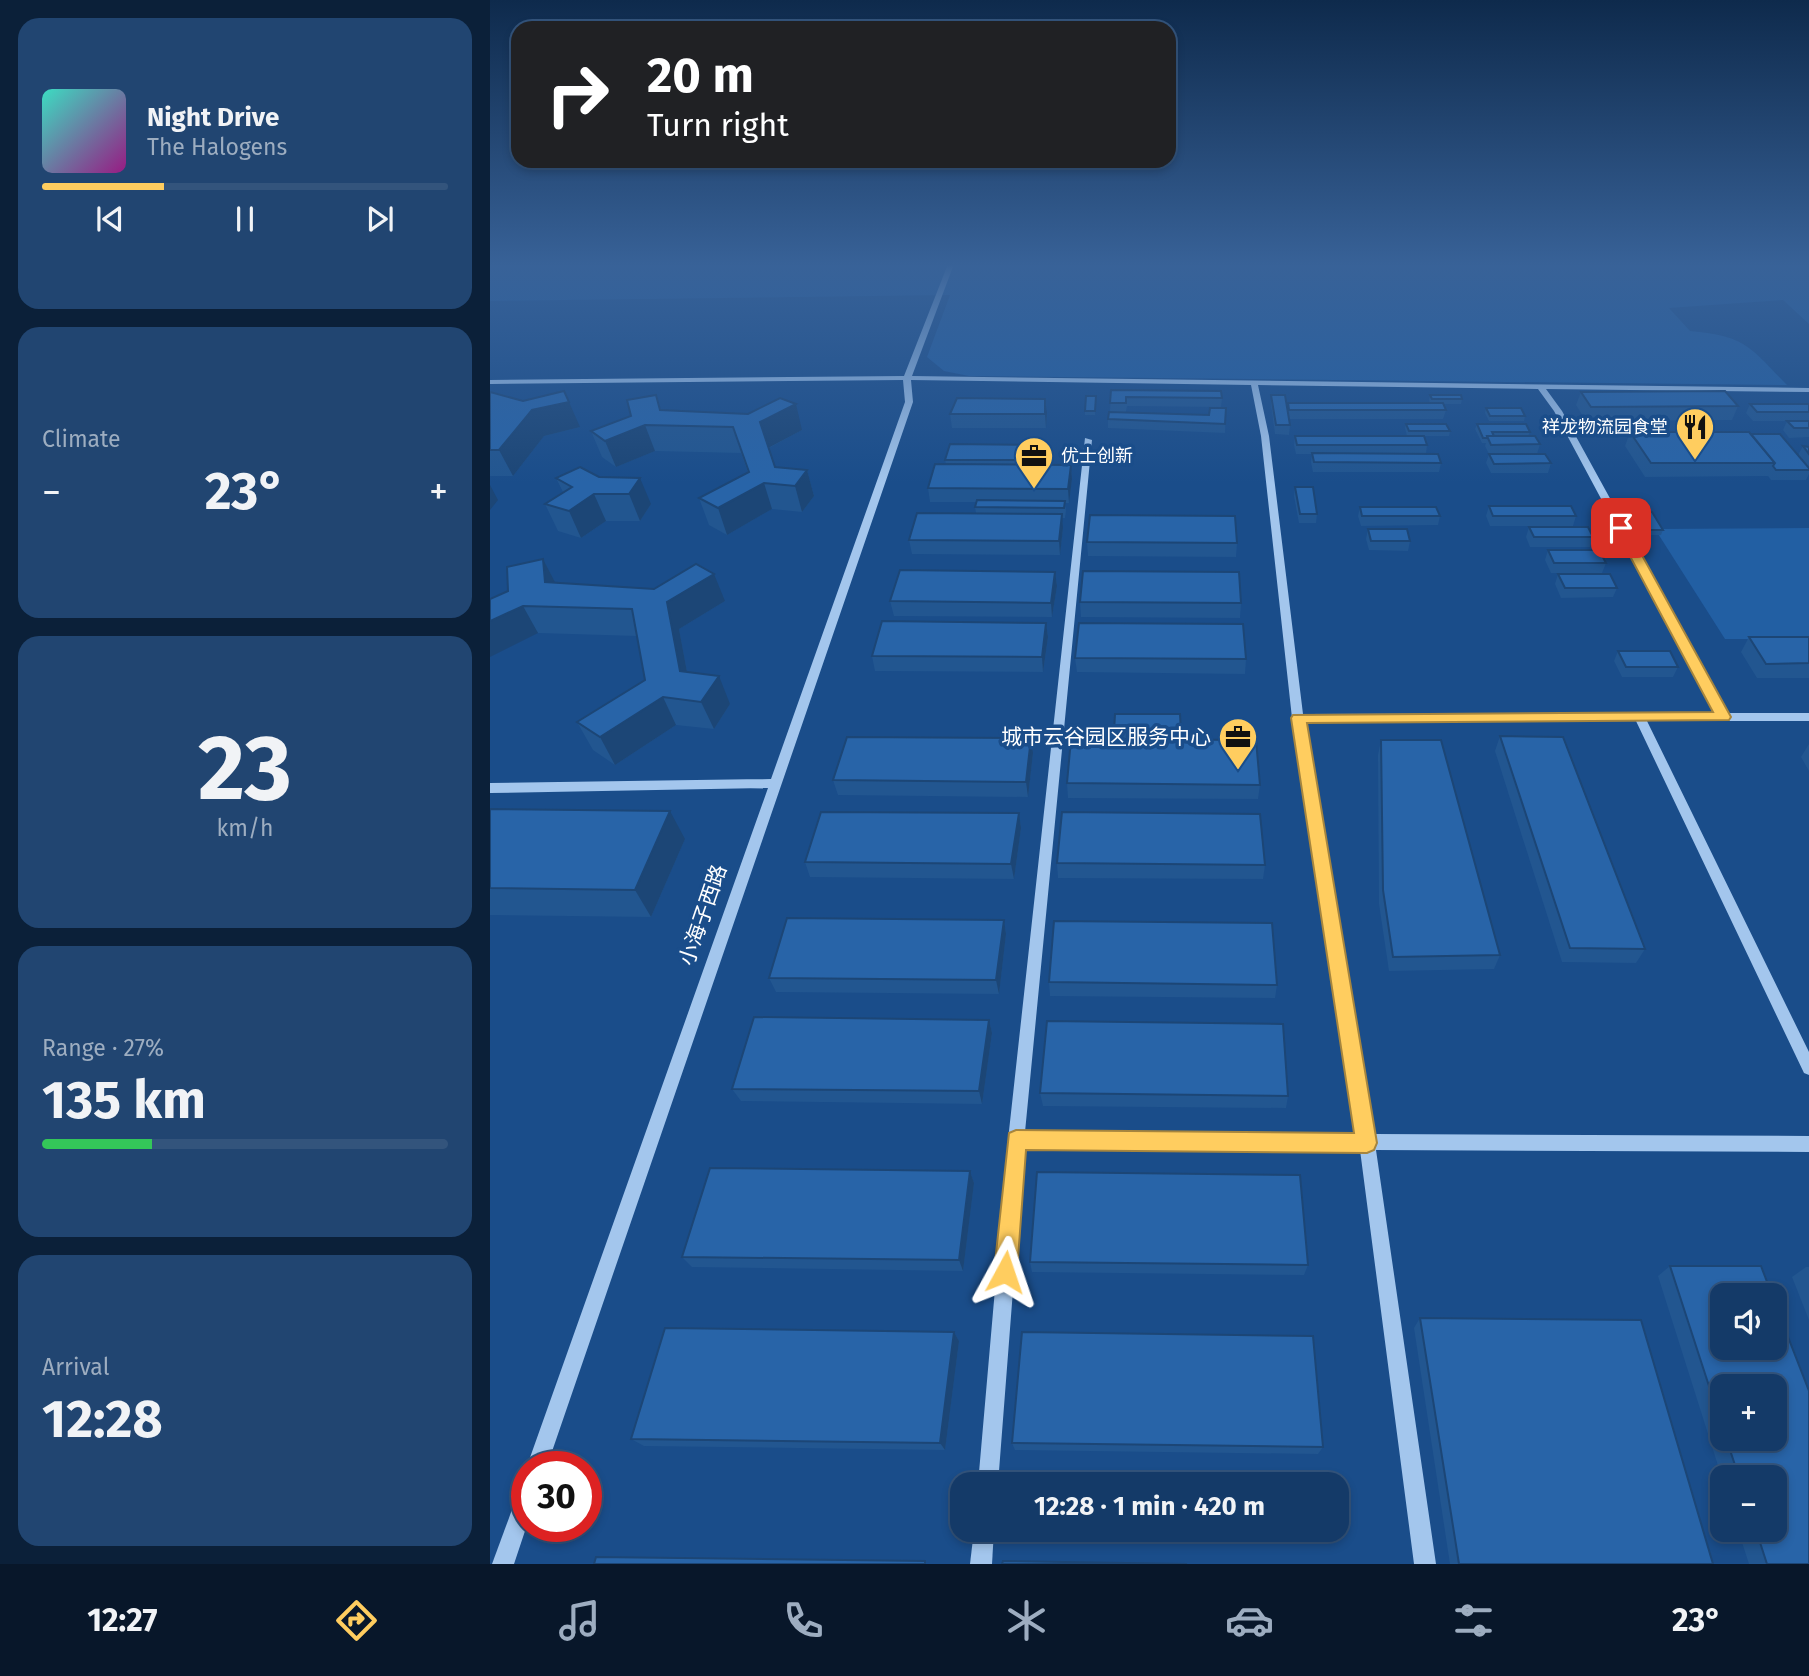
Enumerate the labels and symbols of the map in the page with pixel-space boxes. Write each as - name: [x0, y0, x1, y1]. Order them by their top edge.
- restaurant icon: 祥龙物流园食堂: [1674, 406, 1716, 461]
- place label: 祥龙物流园食堂: [1542, 416, 1668, 438]
- office icon: 优士创新: [1013, 435, 1055, 490]
- place label: 优士创新: [1061, 445, 1133, 467]
- pin: [1591, 498, 1651, 558]
- office icon: 城市云谷园区服务中心: [1217, 716, 1259, 771]
- place label: 城市云谷园区服务中心: [1001, 724, 1211, 750]
- street label: 小海子西路: [674, 861, 732, 969]
- position arrow: [968, 1235, 1042, 1309]
- speed limit sign: 30: [511, 1451, 602, 1542]

